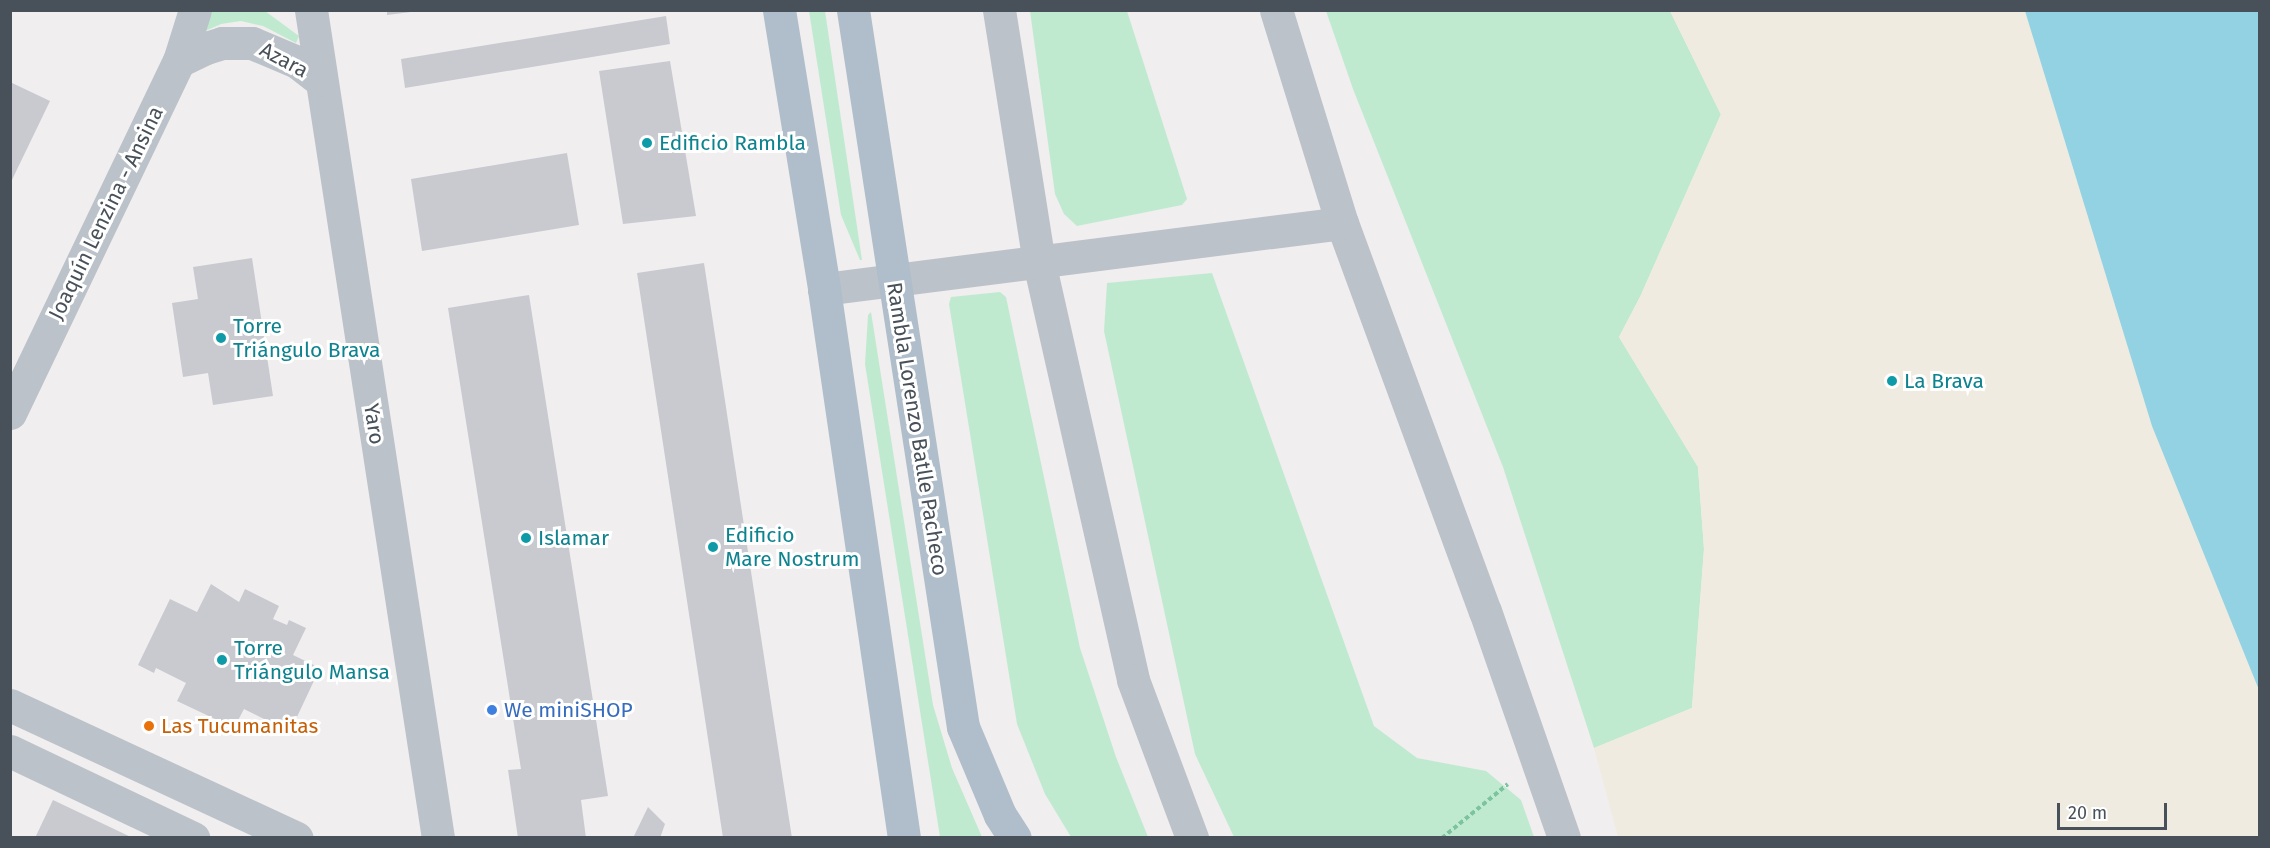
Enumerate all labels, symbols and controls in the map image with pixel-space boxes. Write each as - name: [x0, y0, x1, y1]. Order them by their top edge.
- street label: Azara: [256, 37, 312, 83]
- street label: Joaquín Lenzina - Ansina: [43, 102, 169, 324]
- place label: Edificio Rambla: [659, 130, 806, 156]
- marker: Edificio Rambla: [640, 136, 654, 150]
- street label: Rambla Lorenzo Batlle Pacheco: [881, 281, 953, 577]
- place label: Torre Triángulo Brava: [233, 313, 380, 363]
- marker: Torre Triángulo Brava: [214, 331, 228, 345]
- place label: La Brava: [1904, 368, 1984, 394]
- marker: La Brava: [1885, 374, 1899, 388]
- street label: Yaro: [358, 402, 390, 446]
- place label: Edificio Mare Nostrum: [725, 522, 860, 572]
- place label: Islamar: [538, 525, 609, 551]
- marker: Islamar: [519, 531, 533, 545]
- marker: Edificio Mare Nostrum: [706, 540, 720, 554]
- place label: Torre Triángulo Mansa: [234, 635, 390, 685]
- marker: Torre Triángulo Mansa: [215, 653, 229, 667]
- place label: We miniSHOP: [504, 697, 633, 723]
- marker: We miniSHOP: [485, 703, 499, 717]
- place label: Las Tucumanitas: [161, 713, 318, 739]
- marker: Las Tucumanitas: [142, 719, 156, 733]
- scale bar: [2060, 791, 2170, 829]
- text: 20 m: [2068, 802, 2107, 824]

